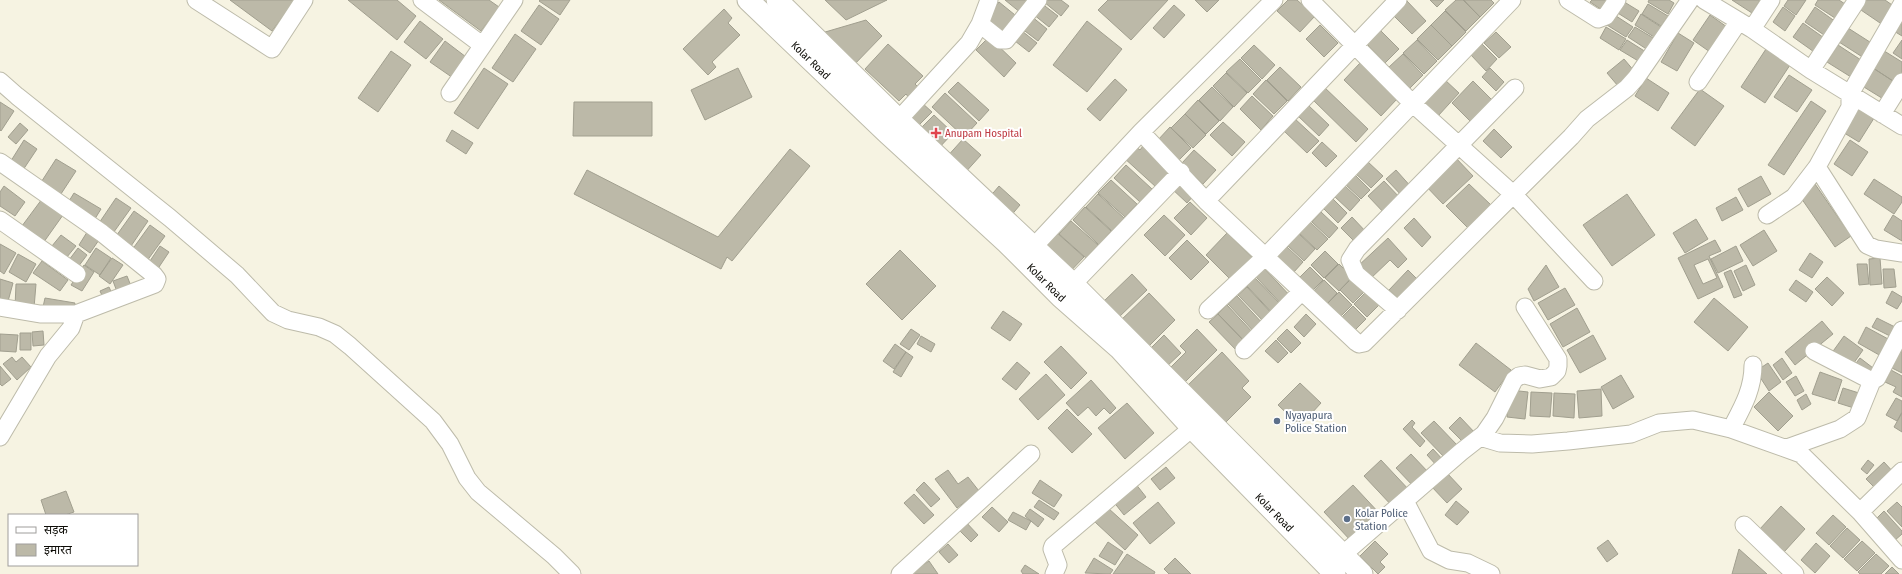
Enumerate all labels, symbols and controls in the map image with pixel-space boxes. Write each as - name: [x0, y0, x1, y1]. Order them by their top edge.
- street label: Kolar Road: [788, 39, 833, 82]
- marker: Anupam Hospital: [930, 127, 942, 139]
- place label: Anupam Hospital: [945, 127, 1022, 140]
- street label: Kolar Road: [1024, 261, 1068, 305]
- place label: Nyayapura Police Station: [1285, 409, 1347, 435]
- marker: Nyayapura Police Station: [1272, 416, 1282, 426]
- street label: Kolar Road: [1252, 491, 1296, 535]
- place label: Kolar Police Station: [1355, 507, 1408, 533]
- legend: [8, 514, 138, 566]
- marker: Kolar Police Station: [1342, 514, 1352, 524]
- text: सड़क: [44, 523, 69, 537]
- text: इमारत: [44, 543, 73, 557]

